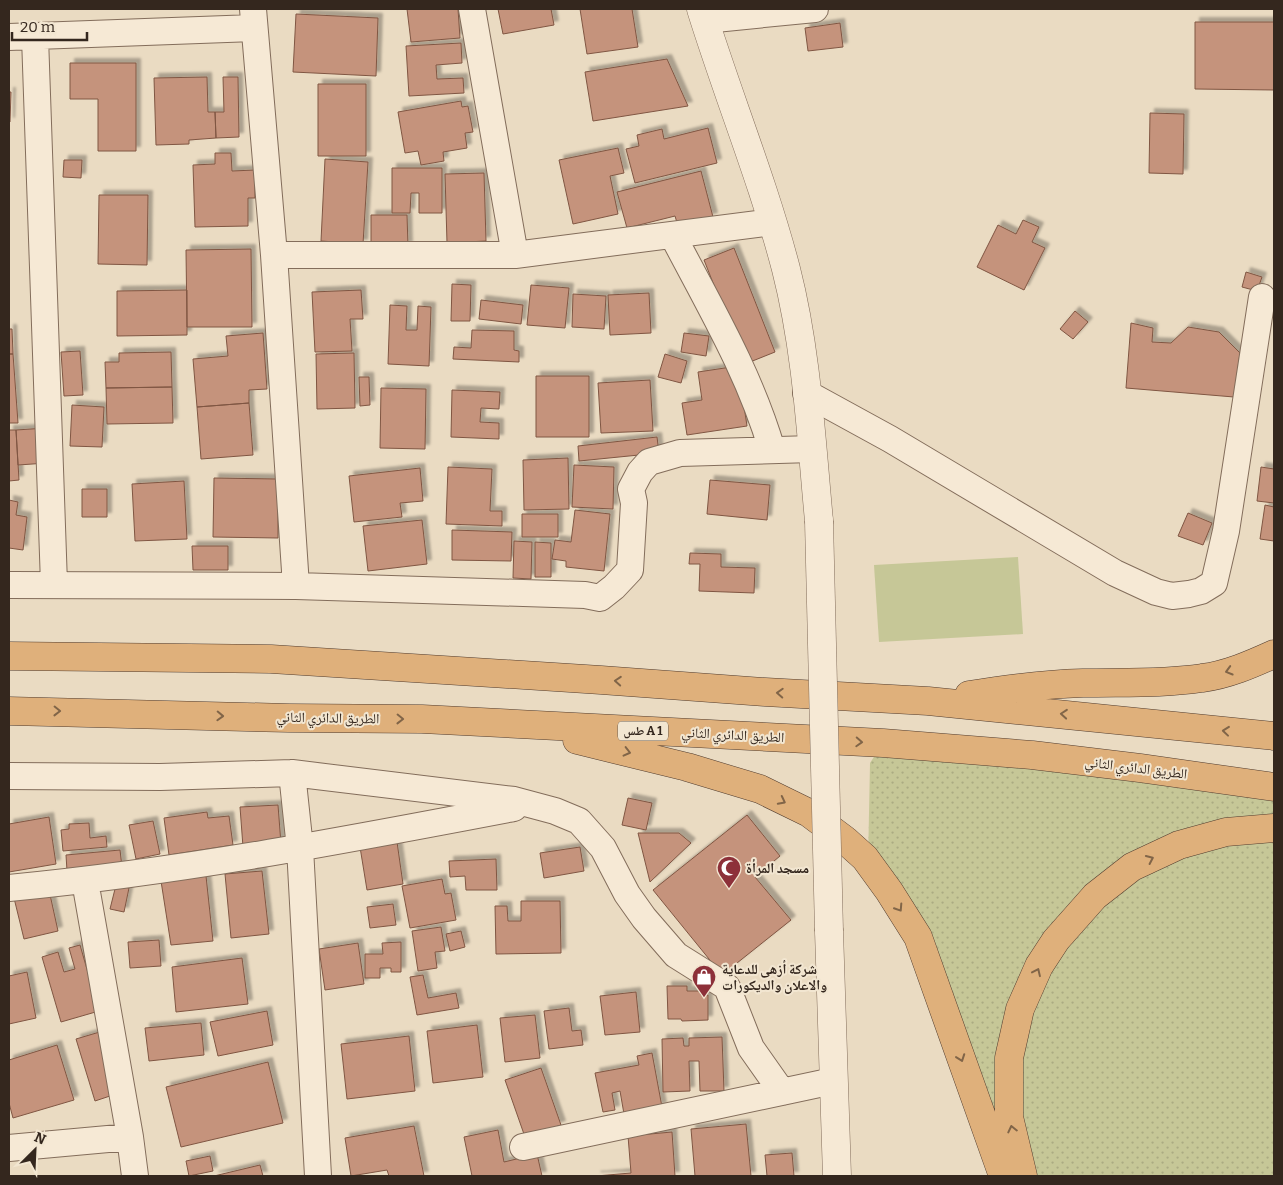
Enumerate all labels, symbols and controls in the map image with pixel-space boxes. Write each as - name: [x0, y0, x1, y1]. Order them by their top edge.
- scale bar: [12, 10, 88, 42]
- text: 20 m: [20, 18, 56, 36]
- one-way arrow: [1224, 665, 1233, 676]
- one-way arrow: [614, 676, 622, 687]
- one-way arrow: [776, 687, 784, 698]
- one-way arrow: [54, 706, 62, 716]
- street label: الطريق الدائري الثاني: [276, 709, 380, 730]
- one-way arrow: [1060, 709, 1068, 720]
- one-way arrow: [216, 711, 224, 721]
- one-way arrow: [396, 714, 404, 724]
- road number: طس A 1: [618, 721, 668, 740]
- street label: الطريق الدائري الثاني: [681, 724, 785, 749]
- one-way arrow: [1221, 726, 1229, 737]
- one-way arrow: [856, 737, 864, 748]
- one-way arrow: [623, 746, 632, 757]
- street label: الطريق الدائري الثاني: [1084, 753, 1188, 785]
- one-way arrow: [777, 795, 786, 805]
- mosque icon: مسجد المرأة: [716, 855, 742, 889]
- one-way arrow: [1145, 855, 1154, 865]
- place label: مسجد المرأة: [746, 859, 809, 877]
- one-way arrow: [893, 903, 903, 912]
- place label: شركة أزهى للدعاية والاعلان والديكورات: [722, 960, 827, 994]
- shop icon: شركة أزهى للدعاية والاعلان والديكورات: [691, 964, 717, 998]
- one-way arrow: [1031, 968, 1041, 977]
- one-way arrow: [955, 1053, 965, 1062]
- one-way arrow: [1007, 1124, 1018, 1133]
- north arrow: [10, 1125, 60, 1175]
- text: N: [32, 1129, 49, 1149]

